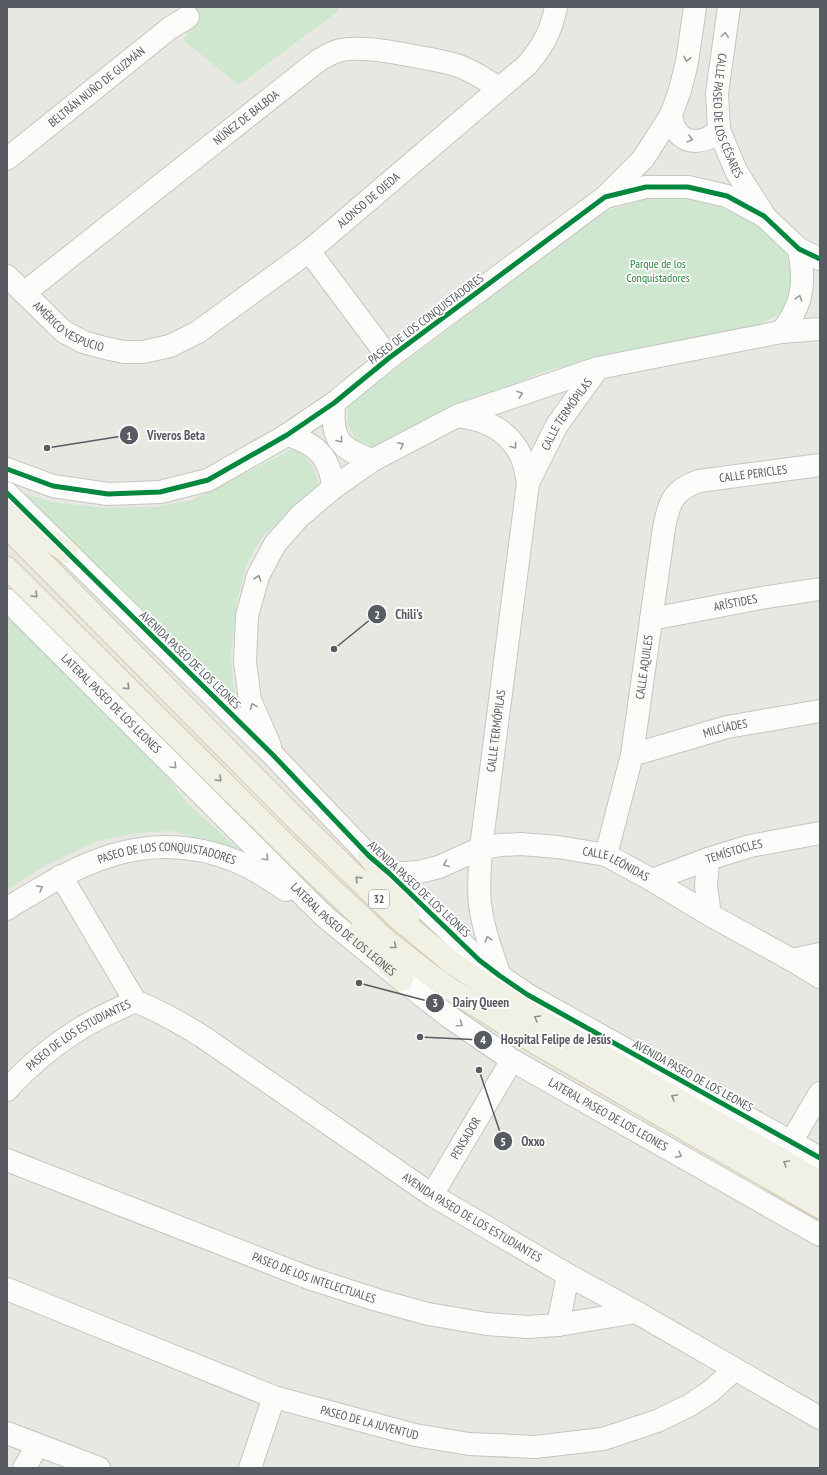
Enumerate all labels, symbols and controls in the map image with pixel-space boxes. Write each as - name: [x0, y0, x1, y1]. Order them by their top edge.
- one-way arrow: [720, 32, 729, 38]
- street label: BELTRÁN NUÑO DE GUZMÁN: [45, 43, 148, 130]
- street label: CALLE PASEO DE LOS CÉSARES: [710, 52, 747, 181]
- one-way arrow: [683, 56, 692, 62]
- street label: NÚÑEZ DE BALBOA: [210, 86, 282, 148]
- one-way arrow: [686, 134, 693, 143]
- street label: ALONSO DE OJEDA: [334, 169, 403, 231]
- park label: Parque de los Conquistadores: [626, 256, 690, 285]
- street label: PASEO DE LOS CONQUISTADORES: [365, 270, 486, 367]
- one-way arrow: [794, 295, 803, 302]
- street label: AMÉRICO VESPUCIO: [30, 298, 106, 355]
- street label: CALLE TERMÓPILAS: [538, 375, 595, 453]
- one-way arrow: [517, 390, 524, 399]
- callout: Viveros Beta: [119, 423, 213, 448]
- text: Viveros Beta: [146, 427, 205, 444]
- text: 1: [126, 428, 132, 443]
- one-way arrow: [336, 436, 343, 443]
- one-way arrow: [509, 441, 516, 448]
- one-way arrow: [397, 442, 404, 450]
- street label: CALLE PERICLES: [718, 461, 788, 485]
- one-way arrow: [253, 575, 262, 582]
- one-way arrow: [30, 590, 38, 598]
- street label: ARÍSTIDES: [712, 591, 758, 614]
- callout: Chili's: [367, 602, 431, 627]
- text: Chili's: [395, 606, 423, 623]
- street label: AVENIDA PASEO DE LOS LEONES: [137, 607, 244, 712]
- text: 2: [374, 607, 380, 622]
- street label: CALLE AQUILES: [632, 634, 656, 700]
- street label: LATERAL PASEO DE LOS LEONES: [58, 650, 165, 756]
- one-way arrow: [122, 682, 130, 690]
- street label: CALLE TERMÓPILAS: [483, 689, 508, 773]
- one-way arrow: [249, 702, 257, 709]
- street label: MILCÍADES: [701, 716, 749, 741]
- one-way arrow: [169, 761, 176, 769]
- one-way arrow: [214, 774, 222, 782]
- street label: TEMÍSTOCLES: [704, 836, 764, 866]
- street label: AVENIDA PASEO DE LOS LEONES: [365, 837, 474, 940]
- text: PASEO DE LOS CONQUISTADORES: [95, 839, 238, 867]
- street label: CALLE LEÓNIDAS: [582, 843, 652, 884]
- one-way arrow: [261, 853, 269, 861]
- street label: PASEO DE LOS CONQUISTADORES: [96, 855, 238, 871]
- one-way arrow: [442, 860, 449, 868]
- one-way arrow: [355, 876, 363, 884]
- street label: LATERAL PASEO DE LOS LEONES: [288, 879, 399, 979]
- one-way arrow: [36, 886, 43, 893]
- road number: 32: [369, 890, 389, 908]
- one-way arrow: [484, 936, 493, 943]
- one-way arrow: [389, 941, 396, 948]
- callout: Dairy Queen: [425, 990, 518, 1015]
- text: Dairy Queen: [453, 994, 509, 1011]
- text: 3: [432, 995, 438, 1010]
- street label: PASEO DE LOS ESTUDIANTES: [23, 996, 133, 1073]
- one-way arrow: [534, 1015, 541, 1023]
- one-way arrow: [456, 1019, 463, 1027]
- callout: Hospital Felipe de Jesús: [473, 1027, 620, 1052]
- text: Hospital Felipe de Jesús: [501, 1031, 612, 1048]
- text: 4: [480, 1032, 486, 1047]
- street label: AVENIDA PASEO DE LOS LEONES: [631, 1036, 756, 1115]
- street label: LATERAL PASEO DE LOS LEONES: [546, 1074, 671, 1154]
- one-way arrow: [671, 1095, 678, 1102]
- street label: PENSADOR: [447, 1114, 484, 1162]
- callout: Oxxo: [493, 1129, 553, 1154]
- text: Oxxo: [521, 1133, 545, 1150]
- text: 5: [500, 1134, 506, 1149]
- one-way arrow: [675, 1151, 683, 1158]
- one-way arrow: [783, 1160, 790, 1167]
- street label: AVENIDA PASEO DE LOS ESTUDIANTES: [400, 1169, 545, 1265]
- street label: PASEO DE LOS INTELECTUALES: [250, 1249, 378, 1306]
- street label: PASEO DE LA JUVENTUD: [319, 1402, 420, 1442]

